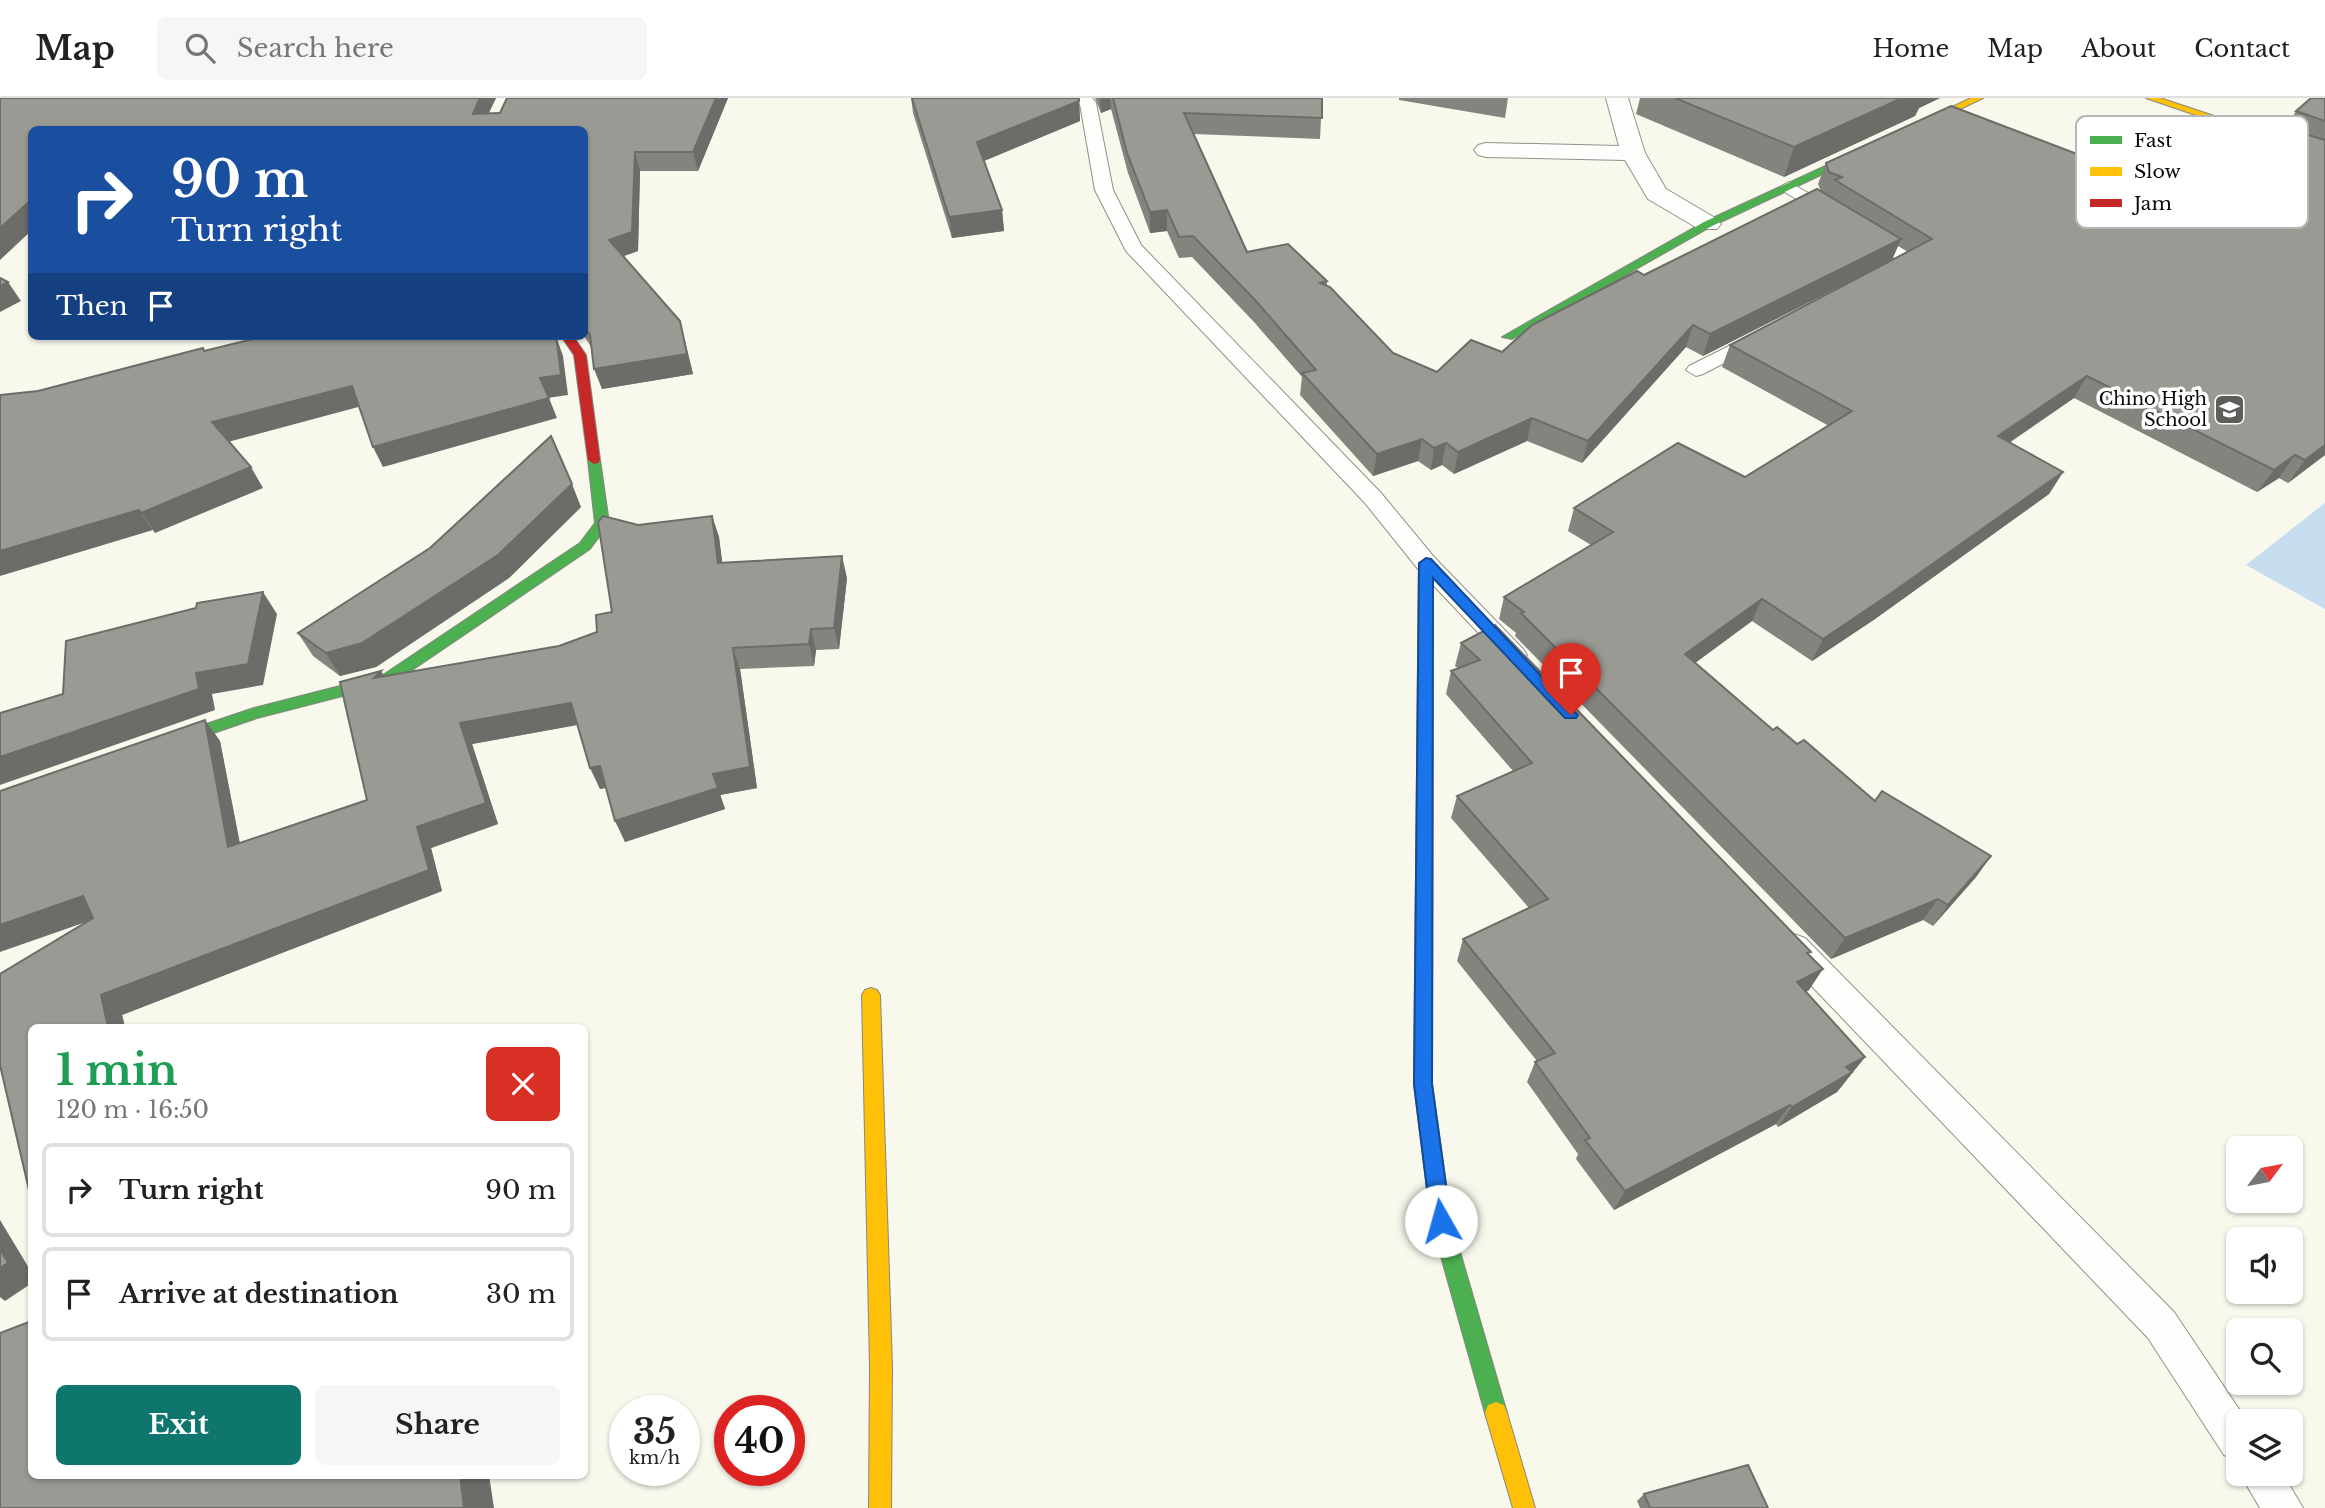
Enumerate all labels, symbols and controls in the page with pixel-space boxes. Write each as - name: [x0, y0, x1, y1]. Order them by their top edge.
- search box: [157, 17, 647, 80]
- text: Map: [35, 28, 115, 69]
- icon: search: [181, 29, 219, 67]
- text: Search here: [237, 32, 394, 64]
- text: Home: [1873, 34, 1949, 63]
- text: Map: [1987, 34, 2043, 63]
- text: About: [2081, 34, 2156, 63]
- text: Contact: [2194, 34, 2290, 63]
- legend: [2076, 116, 2308, 228]
- text: Fast: [2134, 129, 2173, 152]
- text: 90 m: [171, 149, 308, 210]
- icon: right: [56, 154, 147, 245]
- text: Slow: [2134, 160, 2181, 183]
- text: Jam: [2131, 192, 2172, 215]
- text: Turn right: [171, 210, 342, 250]
- icon: arrive: [142, 287, 180, 325]
- text: Then: [56, 290, 128, 322]
- place label: Chino High School: [2099, 388, 2207, 431]
- school or university icon: Chino High School: [2213, 392, 2247, 426]
- pin: [1541, 643, 1601, 715]
- icon: arrive: [1552, 654, 1590, 692]
- text: 1 min: [56, 1044, 178, 1096]
- button: close: [486, 1047, 560, 1121]
- text: 120 m · 16:50: [56, 1096, 209, 1124]
- north arrow: [2226, 1136, 2303, 1213]
- map controls: [2226, 1136, 2303, 1486]
- icon: right: [60, 1171, 98, 1209]
- text: Turn right: [119, 1174, 264, 1206]
- text: 90 m: [485, 1174, 556, 1206]
- position arrow: [1404, 1184, 1478, 1258]
- button: sound: [2226, 1227, 2303, 1304]
- icon: arrive: [60, 1275, 98, 1313]
- text: Arrive at destination: [119, 1278, 399, 1310]
- text: 30 m: [486, 1278, 556, 1310]
- button: search: [2226, 1318, 2303, 1395]
- button: Exit: [56, 1385, 301, 1465]
- button: Share: [315, 1385, 560, 1465]
- speed limit sign: 40: [714, 1395, 805, 1486]
- button: layers: [2226, 1409, 2303, 1486]
- text: 35: [633, 1410, 676, 1453]
- text: km/h: [629, 1447, 680, 1469]

